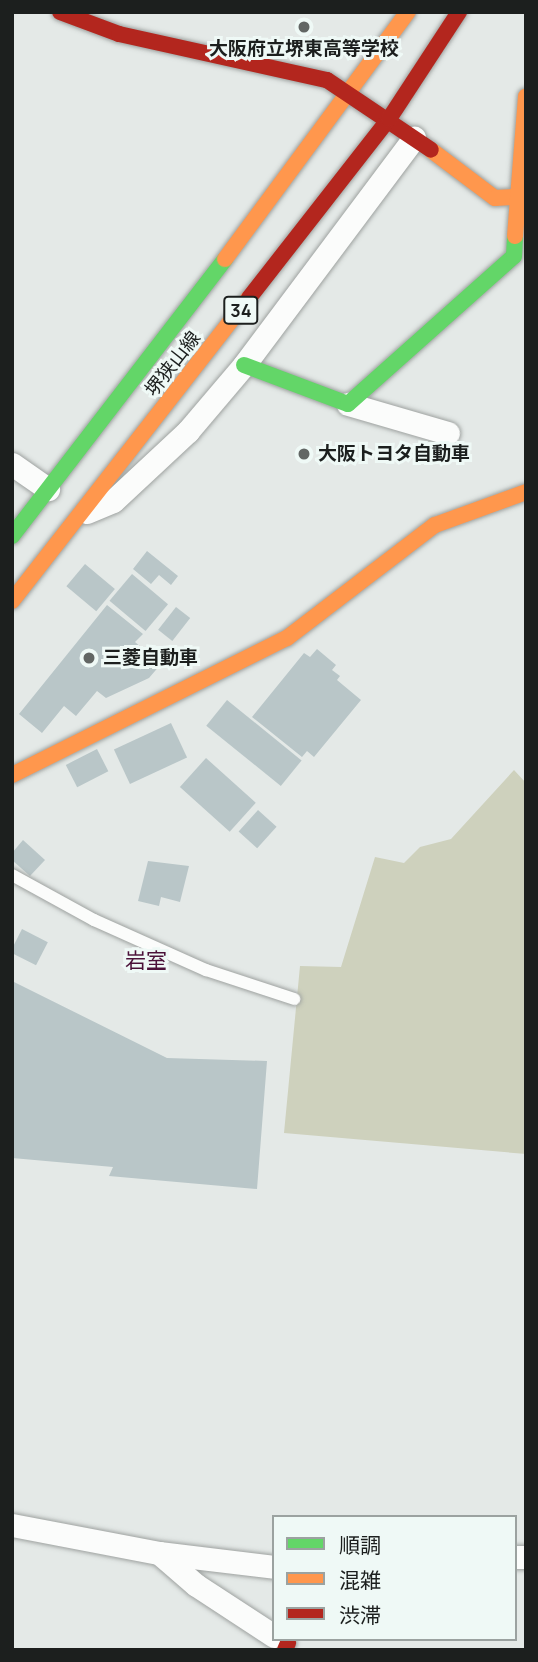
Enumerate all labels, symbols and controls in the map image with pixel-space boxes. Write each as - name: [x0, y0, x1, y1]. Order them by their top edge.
- marker: 大阪府立堺東高等学校: [296, 19, 312, 35]
- place label: 大阪府立堺東高等学校: [209, 38, 399, 60]
- road number: 34: [222, 296, 260, 324]
- street label: 堺狭山線: [141, 327, 205, 401]
- place label: 大阪トヨタ自動車: [318, 443, 470, 465]
- marker: 大阪トヨタ自動車: [296, 446, 312, 462]
- place label: 三菱自動車: [103, 647, 198, 669]
- marker: 三菱自動車: [81, 650, 97, 666]
- district label: 岩室: [125, 947, 167, 973]
- legend: [272, 1515, 517, 1641]
- text: 順調: [339, 1531, 381, 1559]
- text: 混雑: [339, 1566, 381, 1594]
- text: 渋滞: [339, 1601, 381, 1629]

